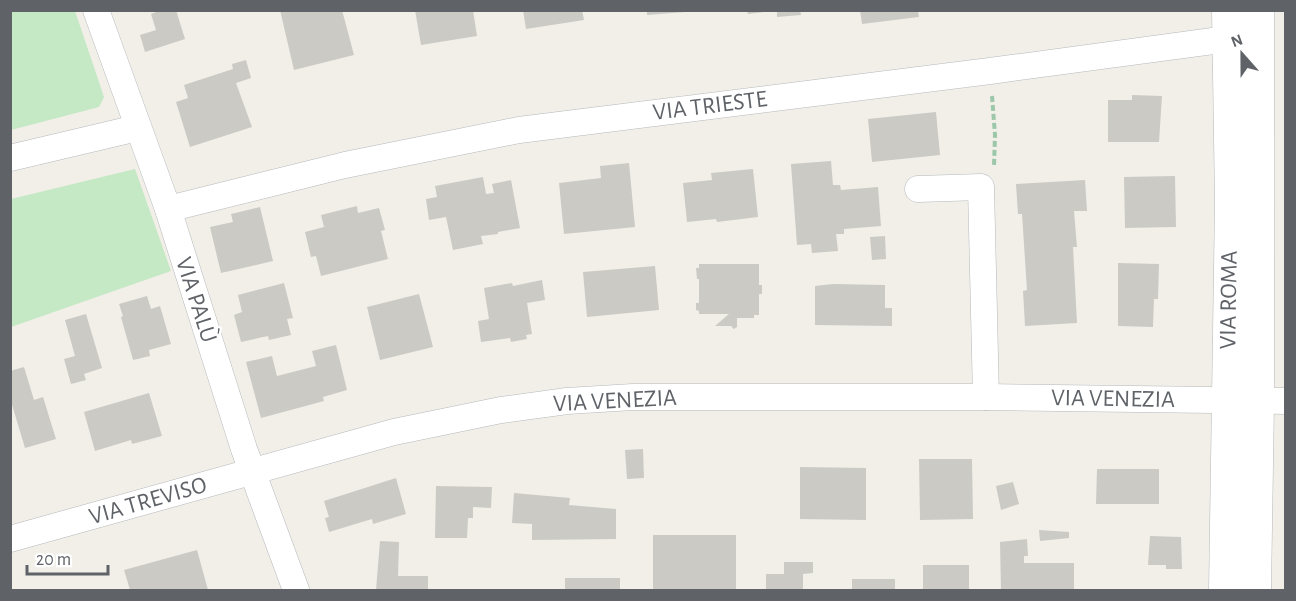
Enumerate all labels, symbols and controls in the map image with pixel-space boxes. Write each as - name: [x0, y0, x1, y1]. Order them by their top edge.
- north arrow: [1212, 24, 1272, 84]
- text: N: [1229, 31, 1245, 50]
- street label: VIA TRIESTE: [651, 87, 769, 125]
- street label: VIA ROMA: [1216, 250, 1242, 350]
- street label: VIA PALÙ: [171, 254, 223, 346]
- street label: VIA VENEZIA: [553, 386, 678, 416]
- street label: VIA VENEZIA: [1051, 386, 1175, 412]
- street label: VIA TREVISO: [87, 473, 209, 529]
- scale bar: [27, 538, 108, 576]
- text: 20 m: [36, 551, 71, 569]

